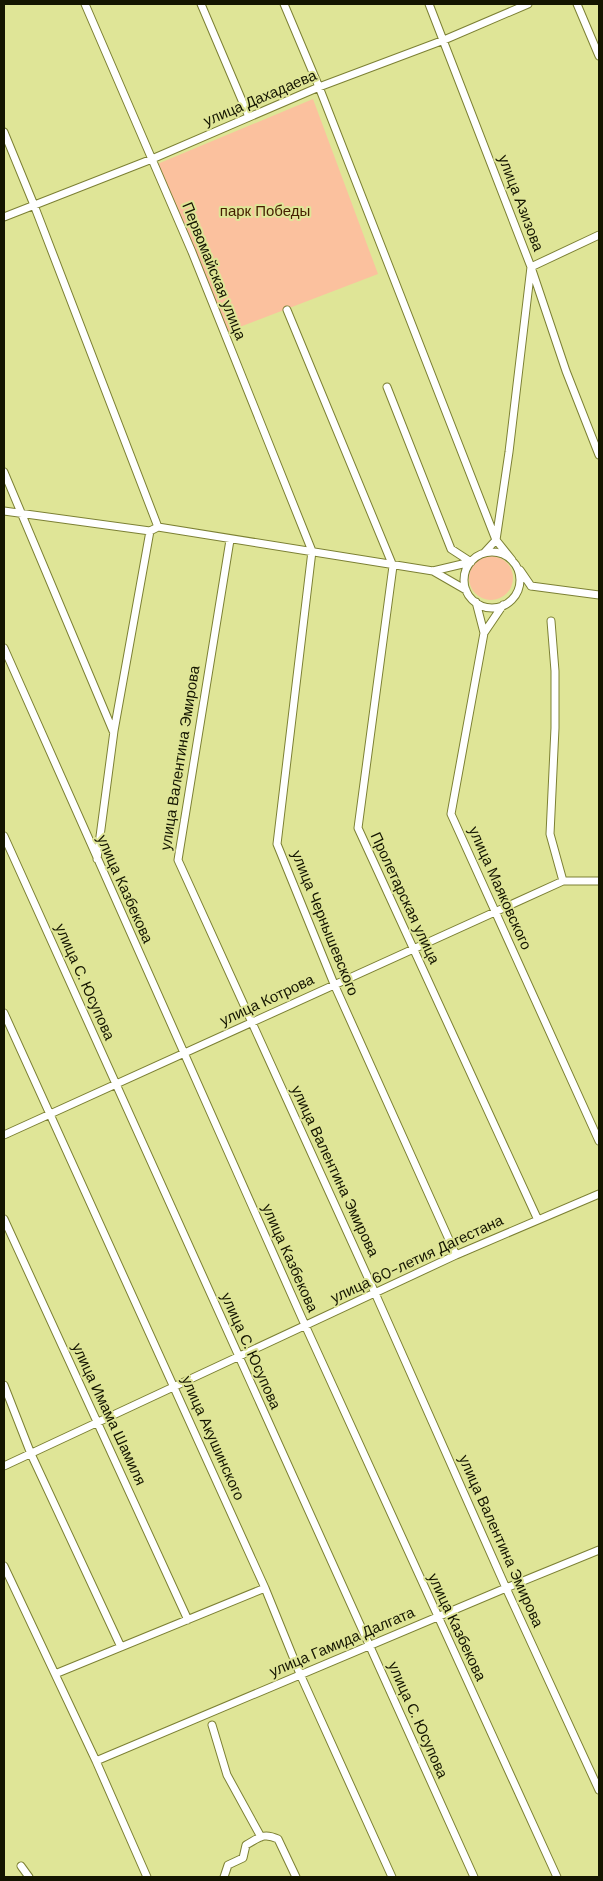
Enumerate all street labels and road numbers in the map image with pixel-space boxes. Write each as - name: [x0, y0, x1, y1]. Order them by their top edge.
- street label: улица Дахадаева: [200, 65, 320, 131]
- street label: улица Азизова: [493, 152, 549, 255]
- street label: Первомайская улица: [177, 199, 251, 343]
- street label: улица Валентина Эмирова: [156, 663, 205, 852]
- street label: улица Маяковского: [464, 823, 536, 953]
- street label: Пролетарская улица: [366, 829, 445, 968]
- street label: улица Казбекова: [92, 832, 158, 947]
- street label: улица Чернышевского: [287, 847, 363, 999]
- street label: улица С. Юсупова: [50, 920, 120, 1044]
- street label: улица Котрова: [217, 969, 318, 1031]
- street label: улица Валентина Эмирова: [286, 1082, 384, 1261]
- street label: улица Казбекова: [257, 1201, 323, 1316]
- street label: улица 60-летия Дагестана: [328, 1210, 507, 1308]
- street label: улица С. Юсупова: [216, 1289, 286, 1413]
- street label: улица Имама Шамиля: [67, 1340, 151, 1488]
- street label: улица Акушинского: [177, 1373, 249, 1503]
- street label: улица Валентина Эмирова: [454, 1452, 548, 1631]
- street label: улица Казбекова: [423, 1570, 491, 1685]
- street label: улица Гамида Далгата: [266, 1602, 418, 1682]
- street label: улица С. Юсупова: [383, 1658, 453, 1782]

